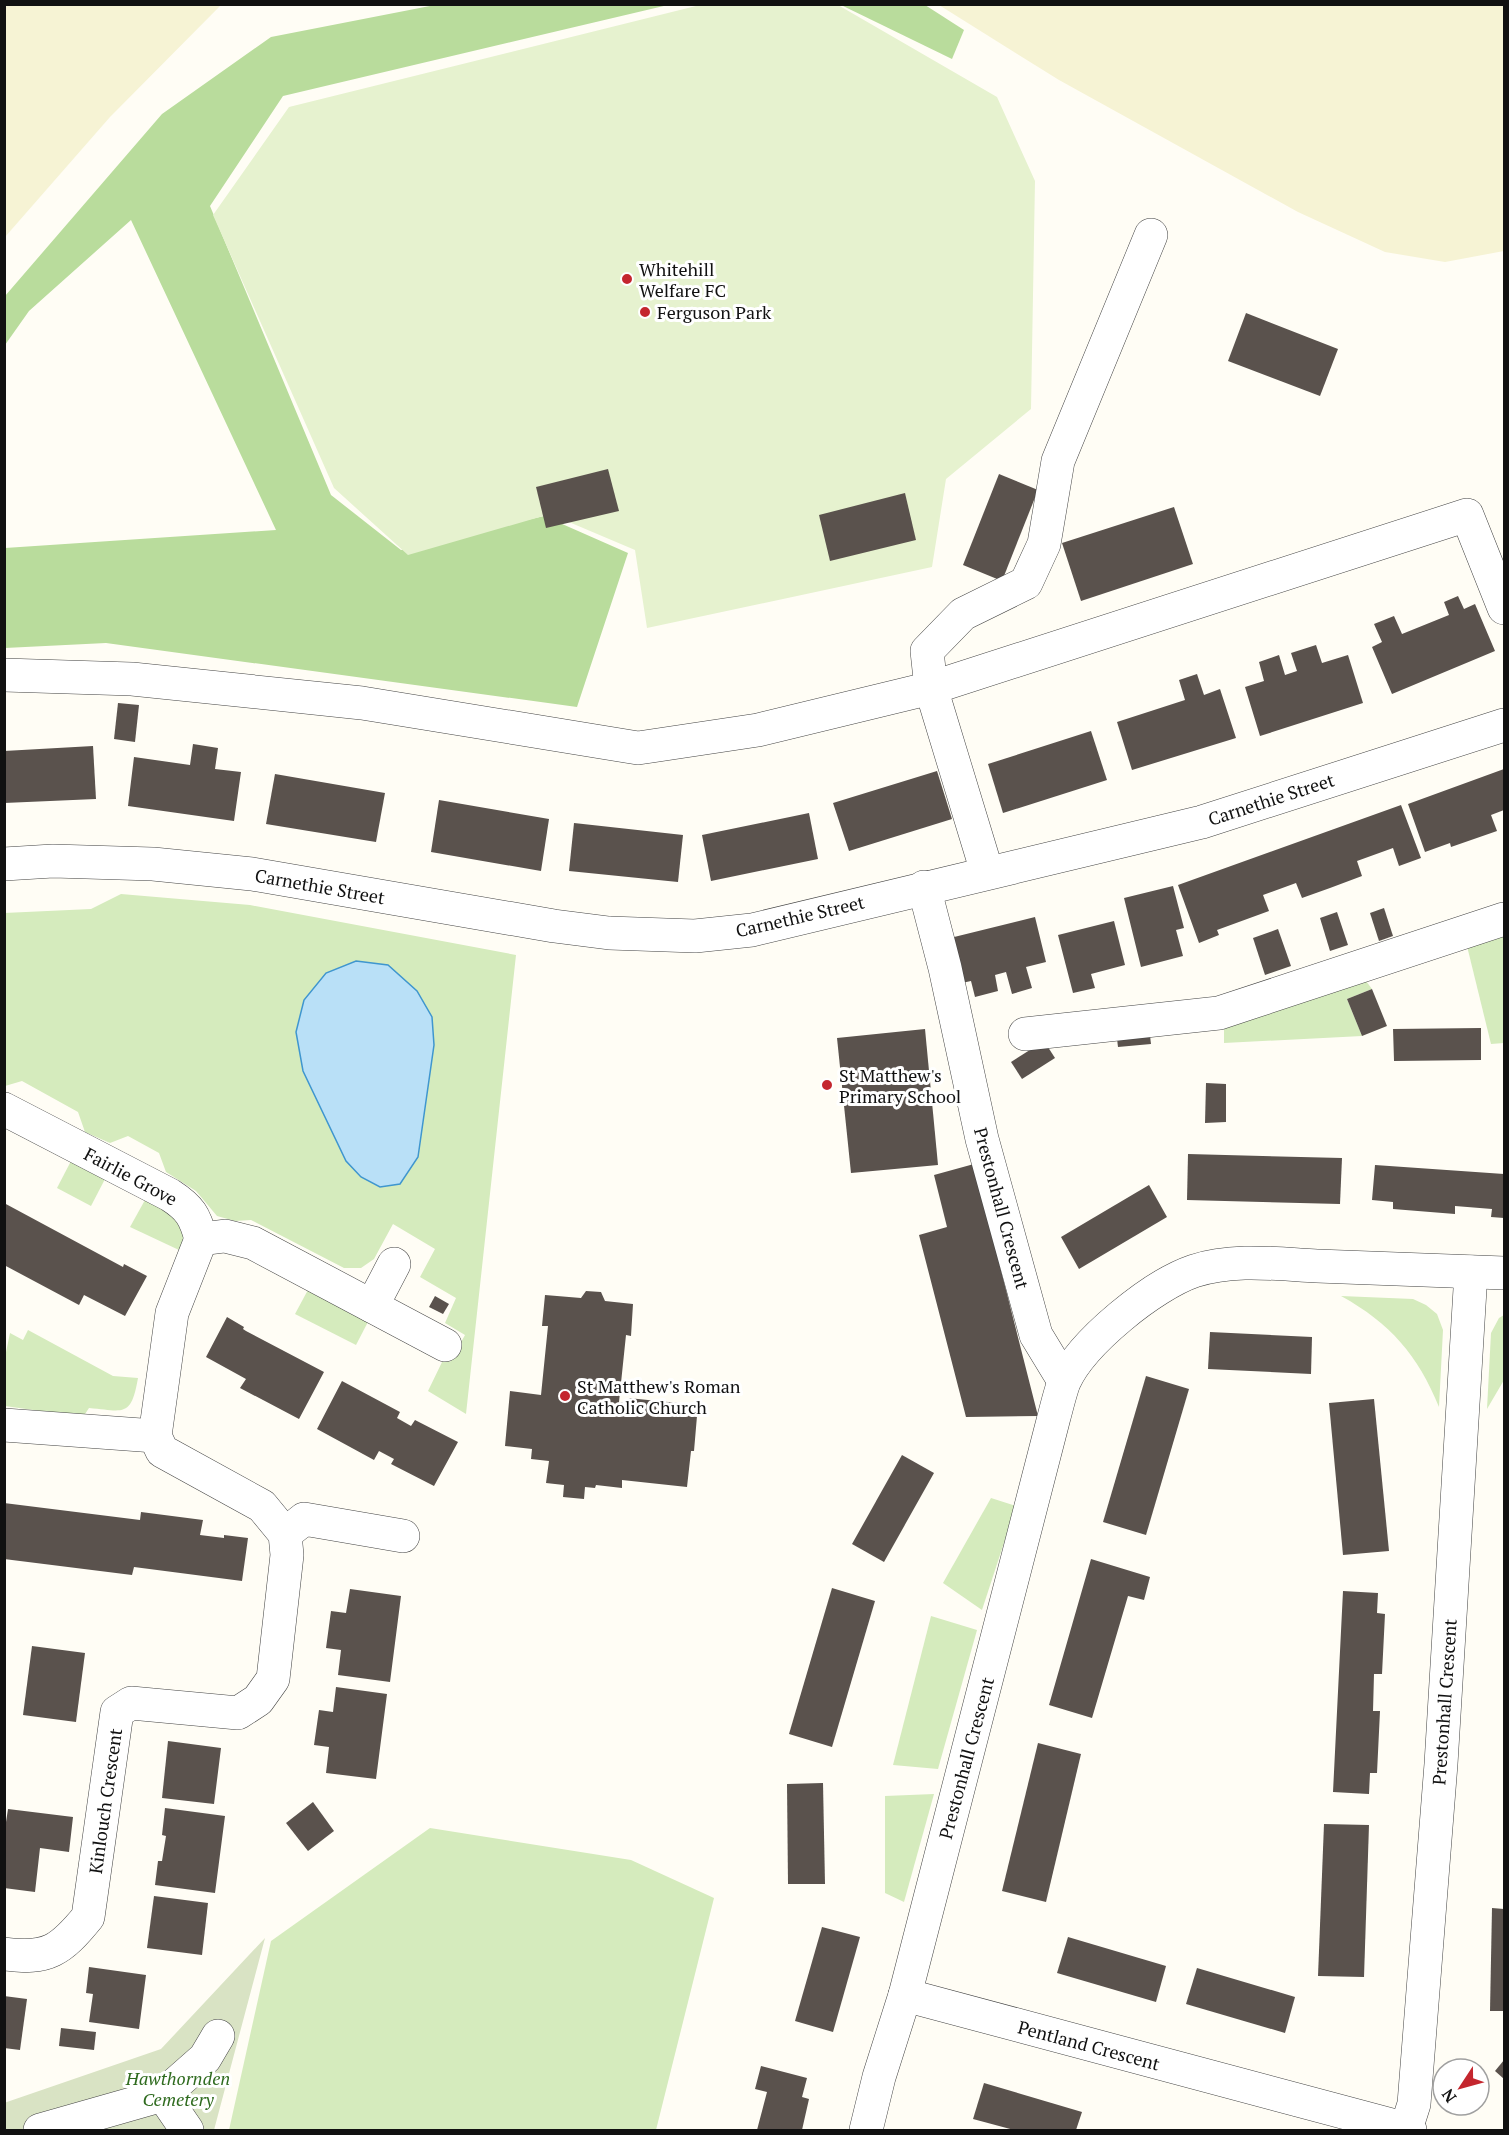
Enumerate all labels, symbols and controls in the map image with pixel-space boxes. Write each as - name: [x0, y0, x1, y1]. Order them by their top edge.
- place label: Whitehill Welfare FC: [639, 257, 726, 302]
- marker: Whitehill Welfare FC: [620, 272, 634, 286]
- place label: Ferguson Park: [657, 300, 772, 324]
- marker: Ferguson Park: [638, 305, 652, 319]
- street label: Carnethie Street: [1205, 767, 1338, 831]
- street label: Carnethie Street: [253, 863, 387, 909]
- street label: Carnethie Street: [733, 889, 867, 942]
- place label: St Matthew's Primary School: [839, 1063, 961, 1108]
- marker: St Matthew's Primary School: [820, 1078, 834, 1092]
- street label: Prestonhall Crescent: [969, 1124, 1035, 1292]
- street label: Fairlie Grove: [80, 1141, 182, 1211]
- place label: St Matthew's Roman Catholic Church: [577, 1374, 741, 1419]
- marker: St Matthew's Roman Catholic Church: [558, 1389, 572, 1403]
- street label: Prestonhall Crescent: [1426, 1618, 1462, 1786]
- street label: Prestonhall Crescent: [933, 1674, 999, 1842]
- street label: Kinlouch Crescent: [83, 1726, 127, 1875]
- street label: Pentland Crescent: [1015, 2015, 1163, 2076]
- north arrow: [1431, 2057, 1491, 2117]
- park label: Hawthornden Cemetery: [125, 2066, 230, 2111]
- text: N: [1436, 2084, 1461, 2107]

